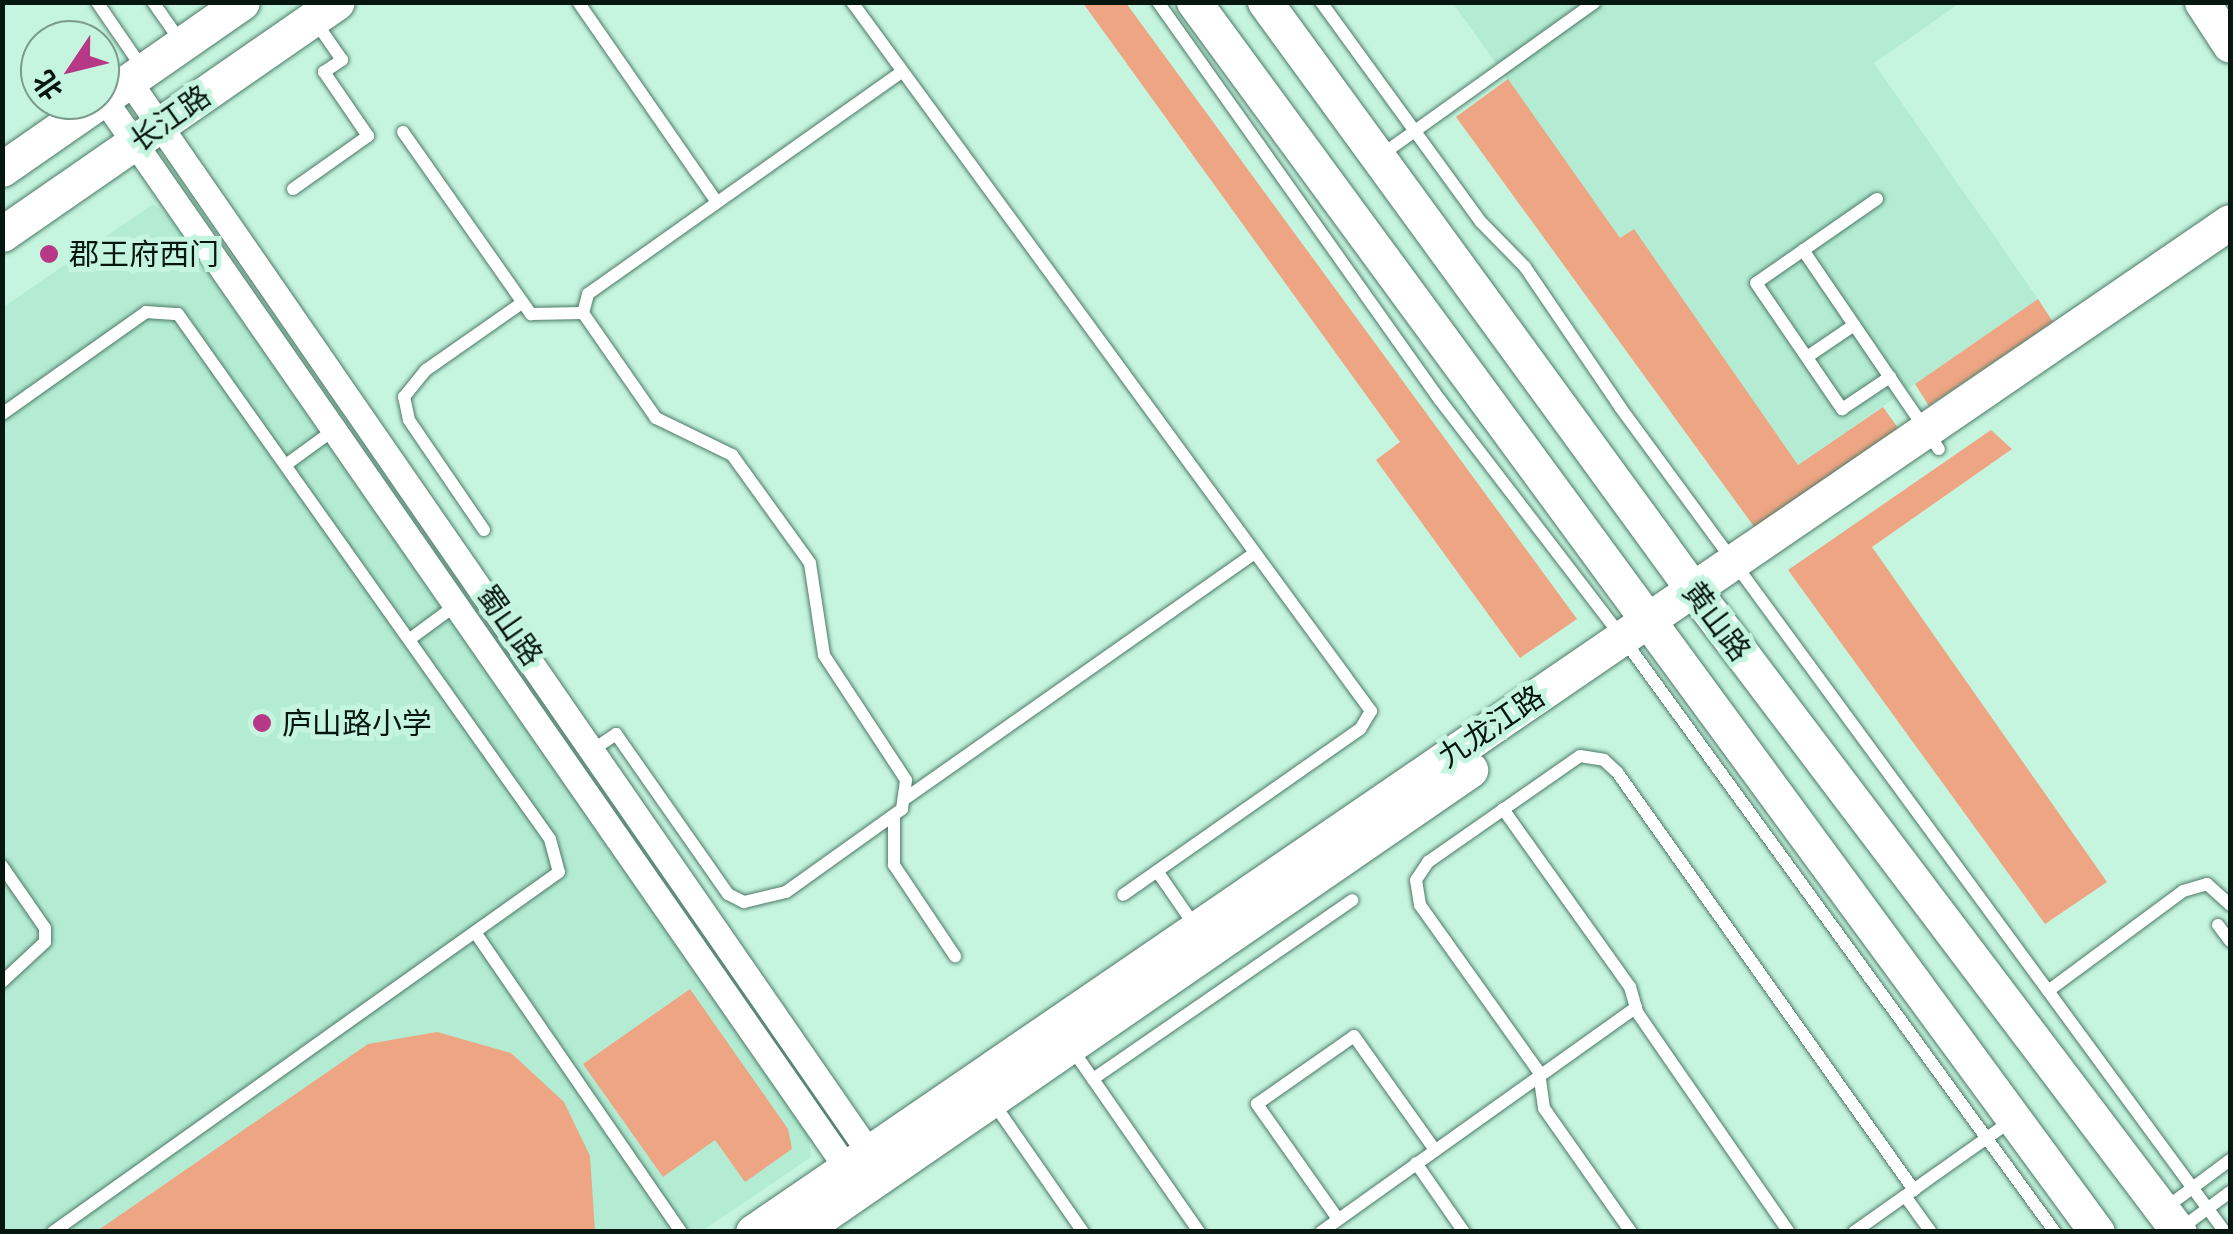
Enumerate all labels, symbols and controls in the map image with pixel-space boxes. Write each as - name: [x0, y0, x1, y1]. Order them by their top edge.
- north arrow: [20, 20, 120, 120]
- text: 北: [23, 64, 71, 108]
- street label: 长江路: [123, 77, 217, 159]
- place label: 郡王府西门: [69, 236, 219, 272]
- marker: 郡王府西门: [38, 243, 60, 265]
- street label: 黄山路: [1676, 574, 1758, 668]
- street label: 蜀山路: [469, 578, 551, 672]
- street label: 九龙江路: [1431, 678, 1551, 774]
- place label: 庐山路小学: [282, 705, 432, 741]
- marker: 庐山路小学: [251, 712, 273, 734]

